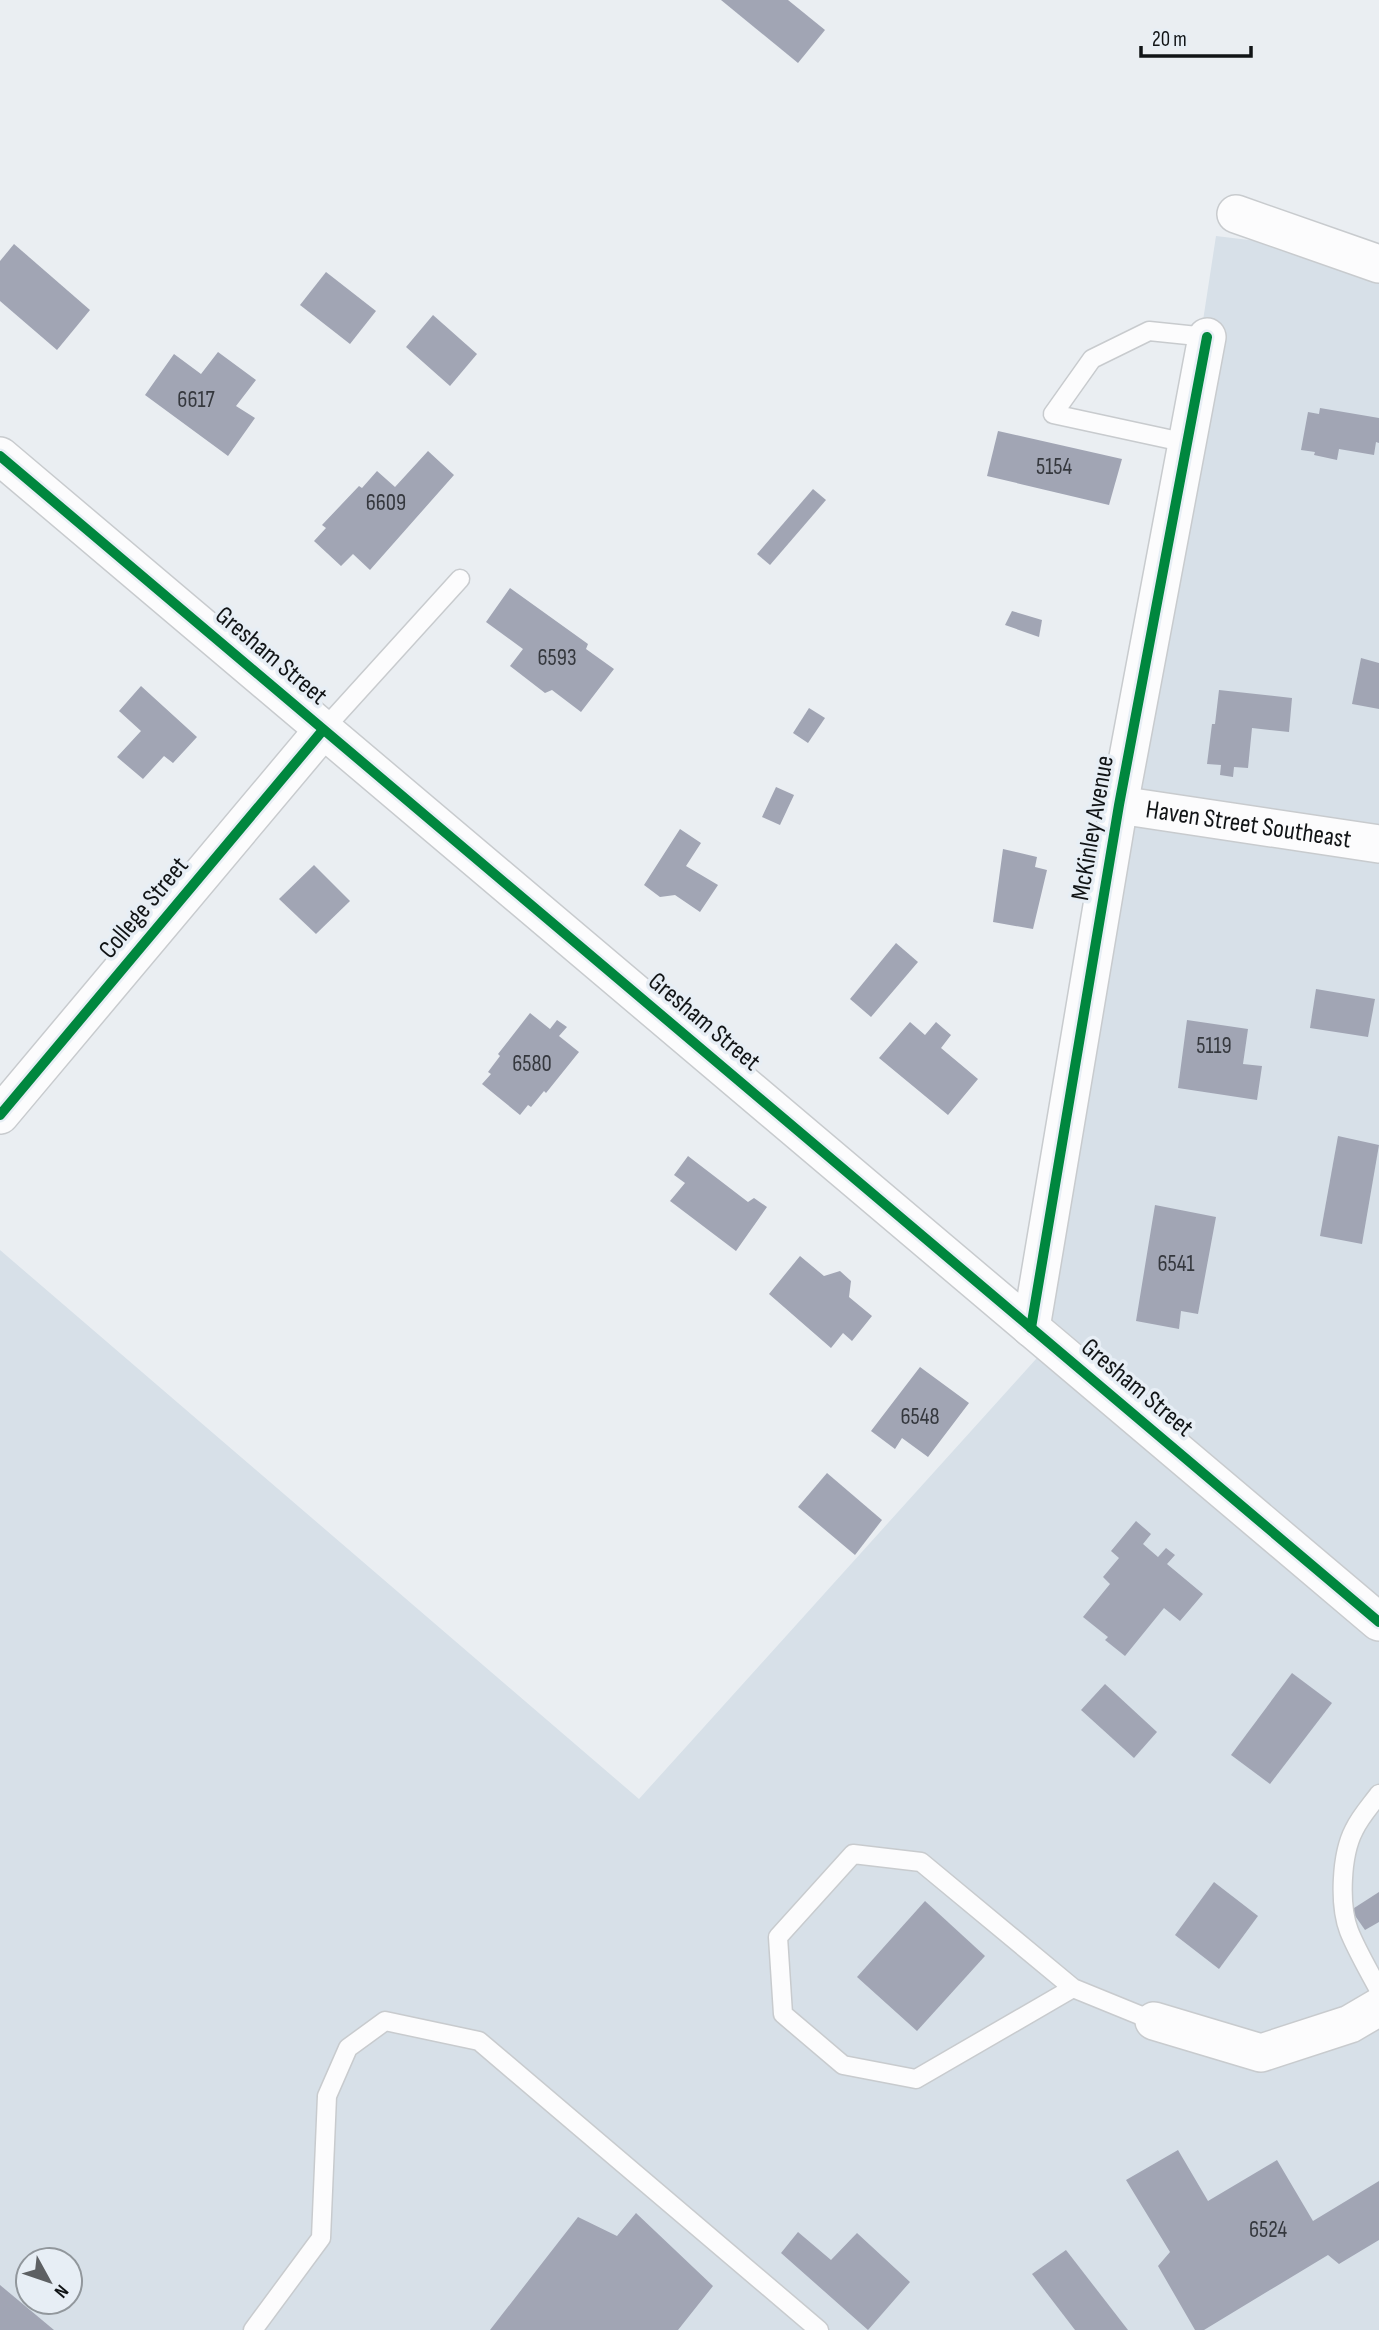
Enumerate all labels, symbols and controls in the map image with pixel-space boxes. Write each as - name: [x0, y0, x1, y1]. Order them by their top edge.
- scale bar: [1141, 14, 1251, 58]
- text: 20 m: [1152, 27, 1187, 52]
- house number: 6617: [177, 386, 215, 414]
- house number: 5154: [1036, 453, 1072, 481]
- house number: 6609: [366, 489, 406, 517]
- street label: Gresham Street: [209, 600, 333, 712]
- house number: 6593: [537, 644, 577, 672]
- street label: McKinley Avenue: [1065, 753, 1121, 903]
- street label: Haven Street Southeast: [1144, 794, 1353, 855]
- street label: College Street: [93, 851, 195, 965]
- street label: Gresham Street: [642, 966, 766, 1078]
- house number: 5119: [1196, 1032, 1232, 1060]
- house number: 6580: [512, 1050, 552, 1078]
- house number: 6541: [1157, 1250, 1195, 1278]
- street label: Gresham Street: [1075, 1332, 1199, 1444]
- house number: 6548: [900, 1403, 940, 1431]
- house number: 6524: [1249, 2216, 1288, 2244]
- north arrow: [14, 2246, 84, 2316]
- text: N: [49, 2280, 73, 2302]

